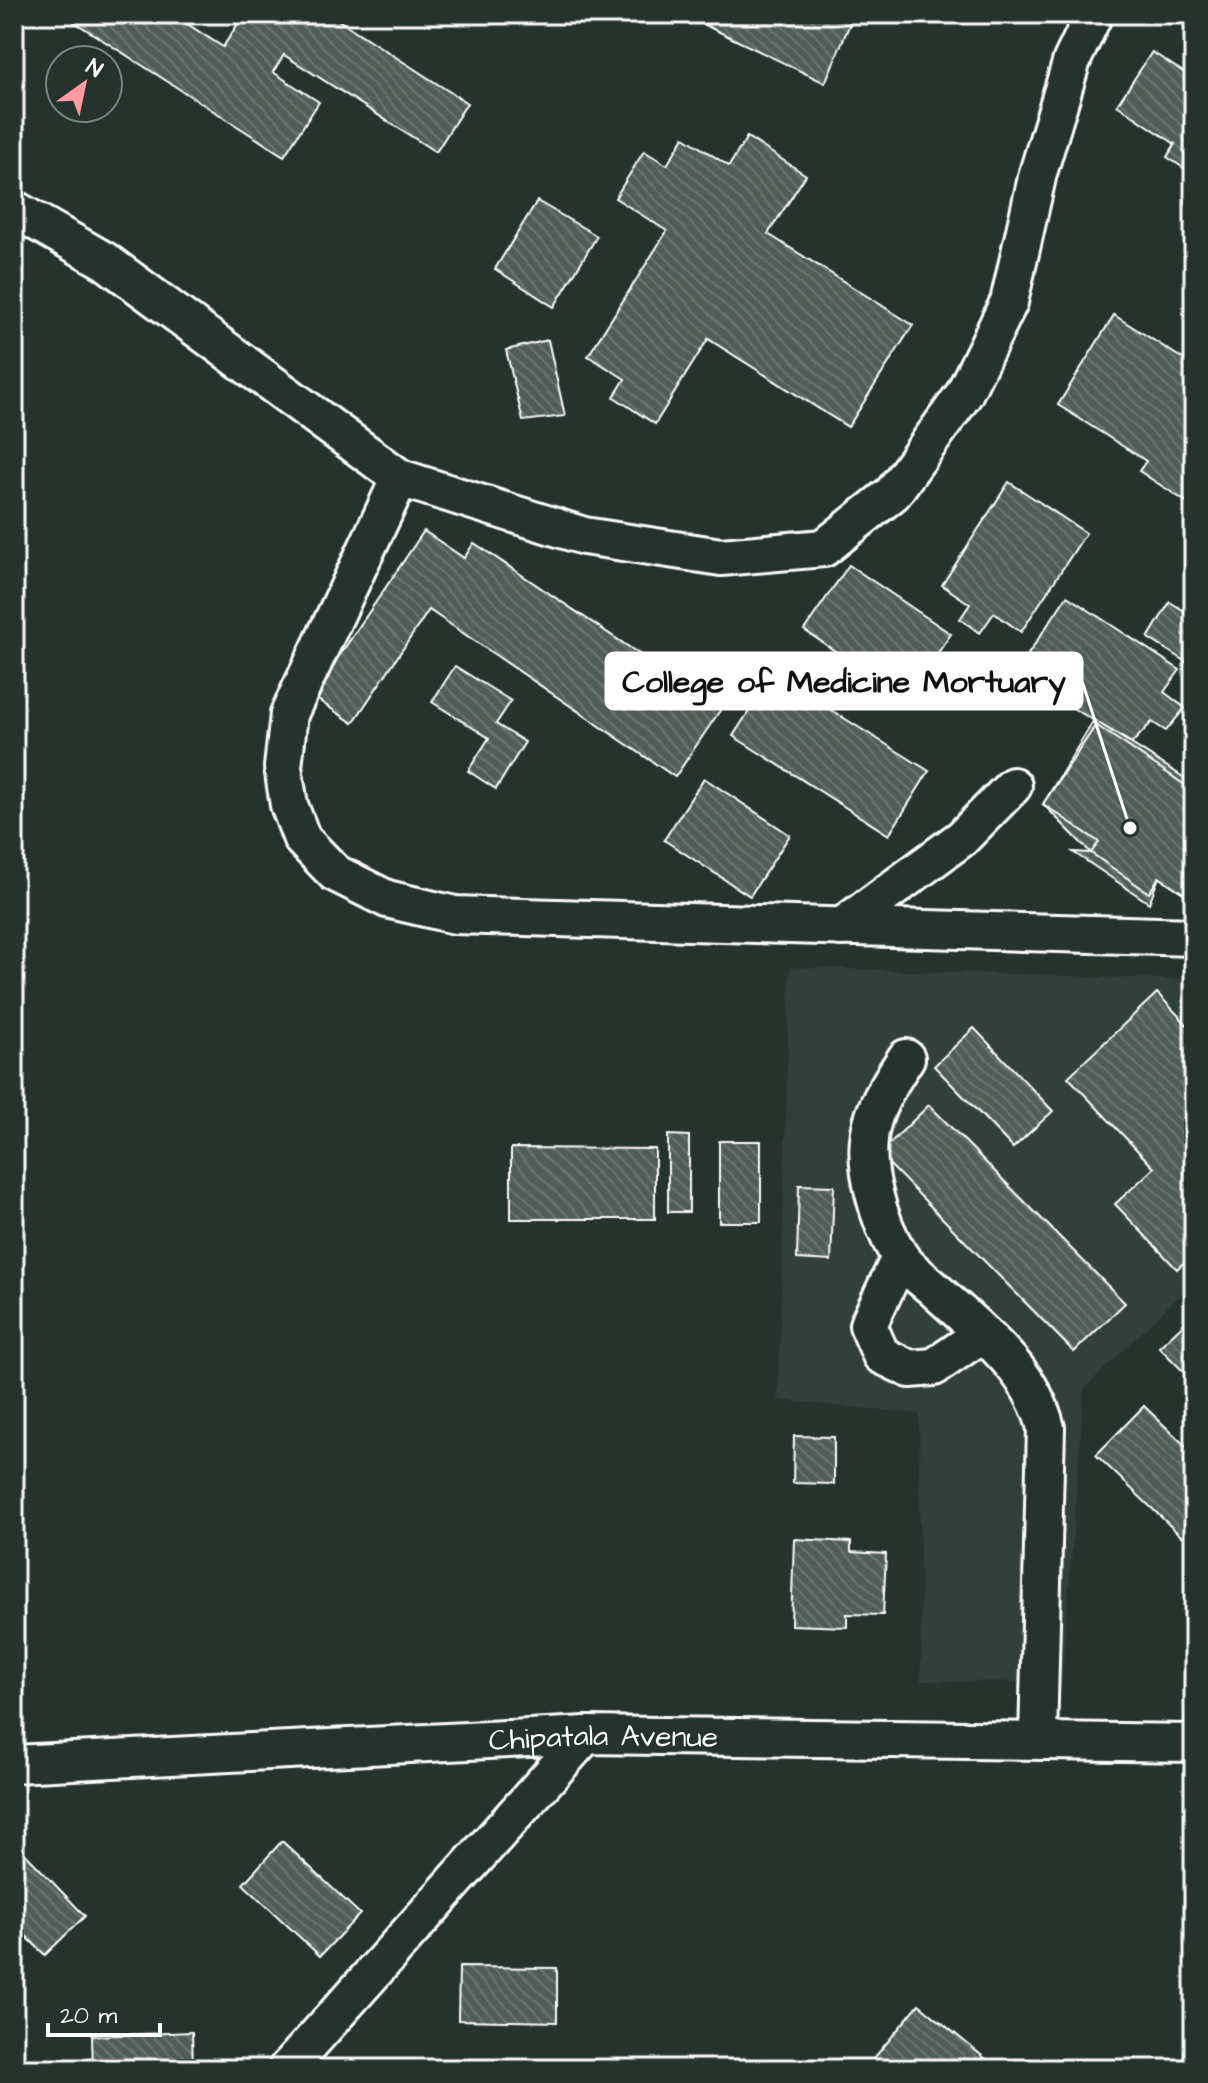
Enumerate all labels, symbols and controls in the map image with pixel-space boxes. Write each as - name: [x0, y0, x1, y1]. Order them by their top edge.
- north arrow: [44, 44, 124, 124]
- text: N: [80, 52, 108, 85]
- callout: College of Medicine Mortuary: [606, 653, 1082, 709]
- text: College of Medicine Mortuary: [622, 660, 1066, 706]
- street label: Chipatala Avenue: [488, 1715, 718, 1762]
- scale bar: [48, 1987, 160, 2037]
- text: 20 m: [60, 1999, 117, 2033]

